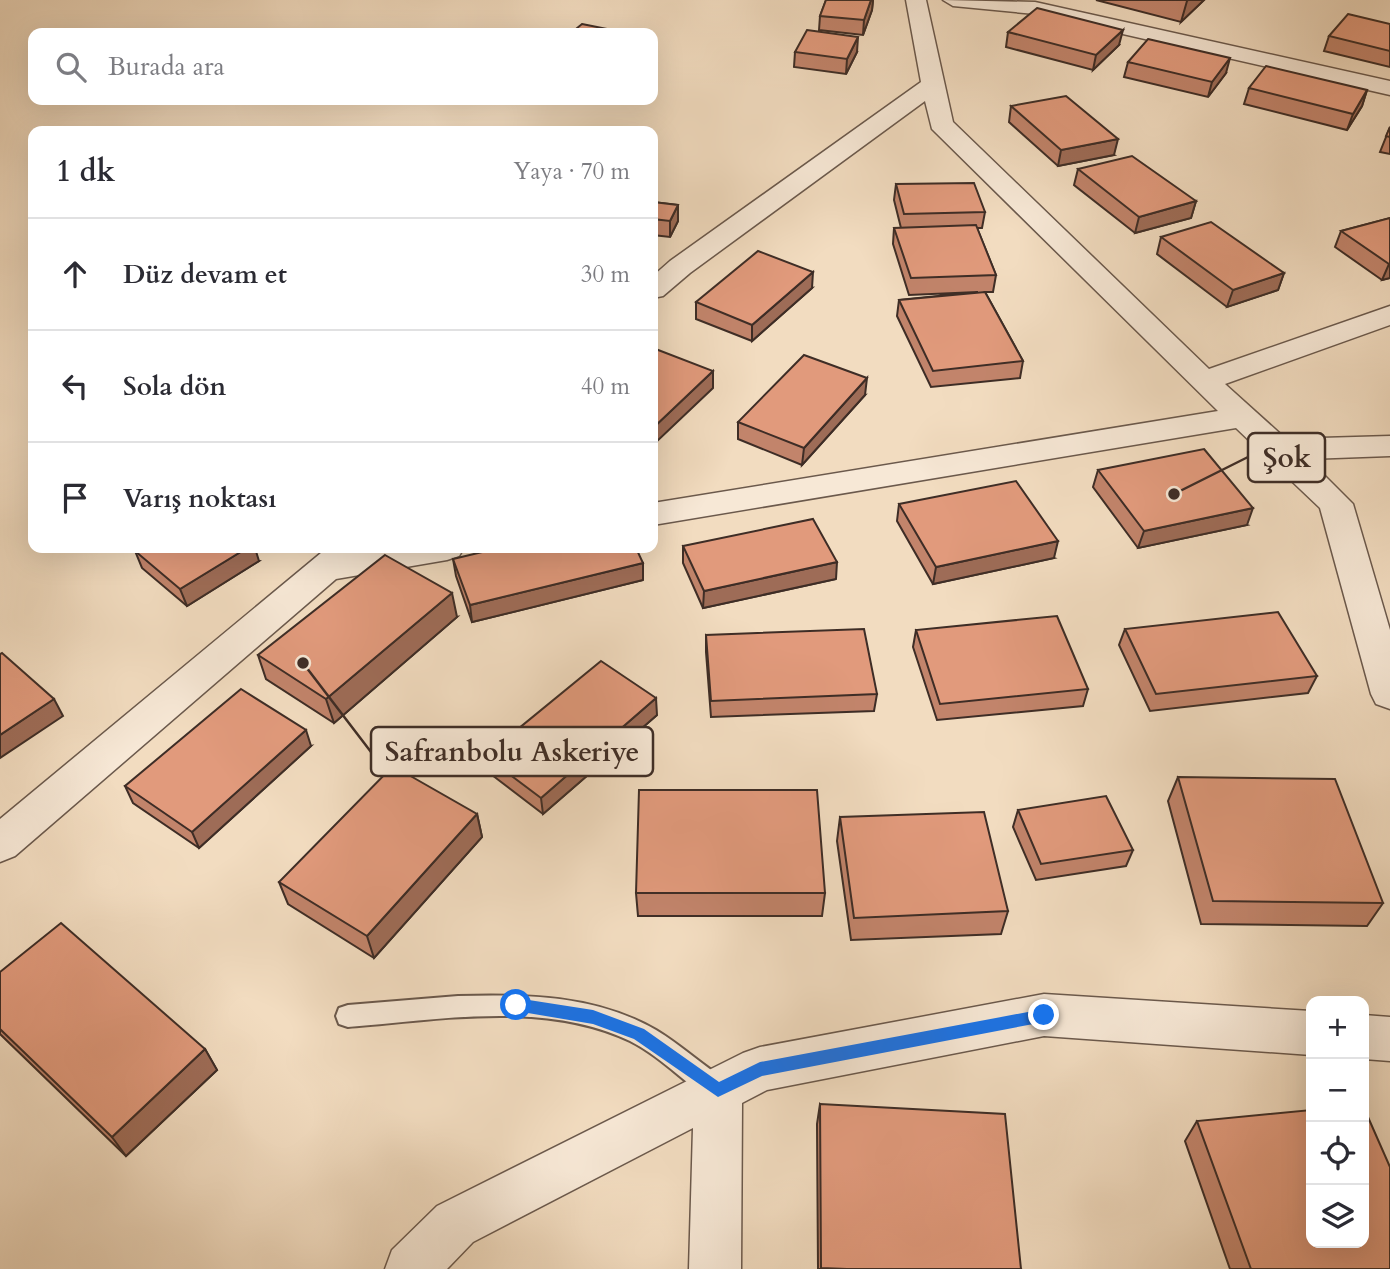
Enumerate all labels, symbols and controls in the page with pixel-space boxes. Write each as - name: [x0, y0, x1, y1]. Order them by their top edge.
- search box: [28, 28, 658, 105]
- icon: search: [52, 48, 90, 86]
- text: Burada ara: [108, 49, 225, 84]
- text: 1 dk: [56, 151, 115, 192]
- text: Yaya · 70 m: [513, 156, 630, 187]
- icon: ahead: [56, 255, 94, 293]
- text: Düz devam et: [123, 257, 287, 292]
- text: 30 m: [581, 259, 630, 290]
- icon: left: [56, 367, 94, 405]
- text: Sola dön: [123, 369, 226, 404]
- text: 40 m: [581, 371, 630, 402]
- callout: Şok: [1248, 433, 1325, 482]
- text: Şok: [1263, 439, 1312, 477]
- icon: arrive: [56, 479, 94, 517]
- text: Varış noktası: [123, 481, 276, 516]
- callout: Safranbolu Askeriye: [371, 727, 653, 776]
- text: Safranbolu Askeriye: [385, 733, 639, 771]
- route start: [500, 989, 531, 1020]
- map controls: [1306, 996, 1369, 1248]
- button: +: [1306, 996, 1369, 1059]
- route end: [1028, 999, 1059, 1030]
- button: −: [1306, 1059, 1369, 1122]
- button: locate: [1306, 1122, 1369, 1185]
- button: layers: [1306, 1185, 1369, 1248]

